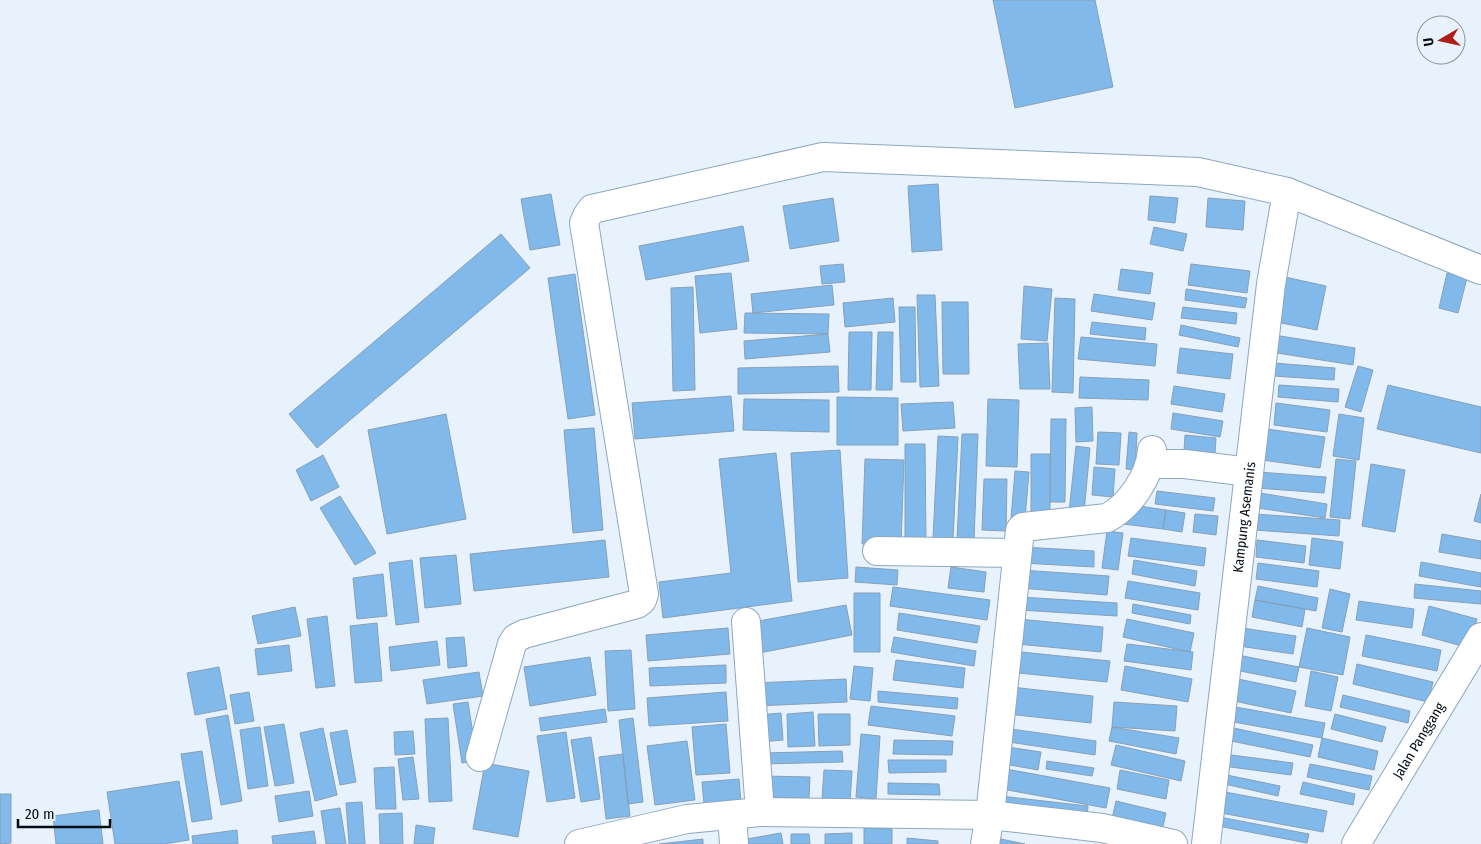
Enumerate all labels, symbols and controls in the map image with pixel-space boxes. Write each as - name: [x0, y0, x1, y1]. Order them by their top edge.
- north arrow: [1416, 15, 1466, 65]
- text: U: [1420, 37, 1438, 47]
- street label: Kampung Asemanis: [1229, 461, 1259, 574]
- street label: Jalan Panggang: [1389, 699, 1448, 782]
- scale bar: [18, 796, 110, 828]
- text: 20 m: [25, 805, 55, 823]

